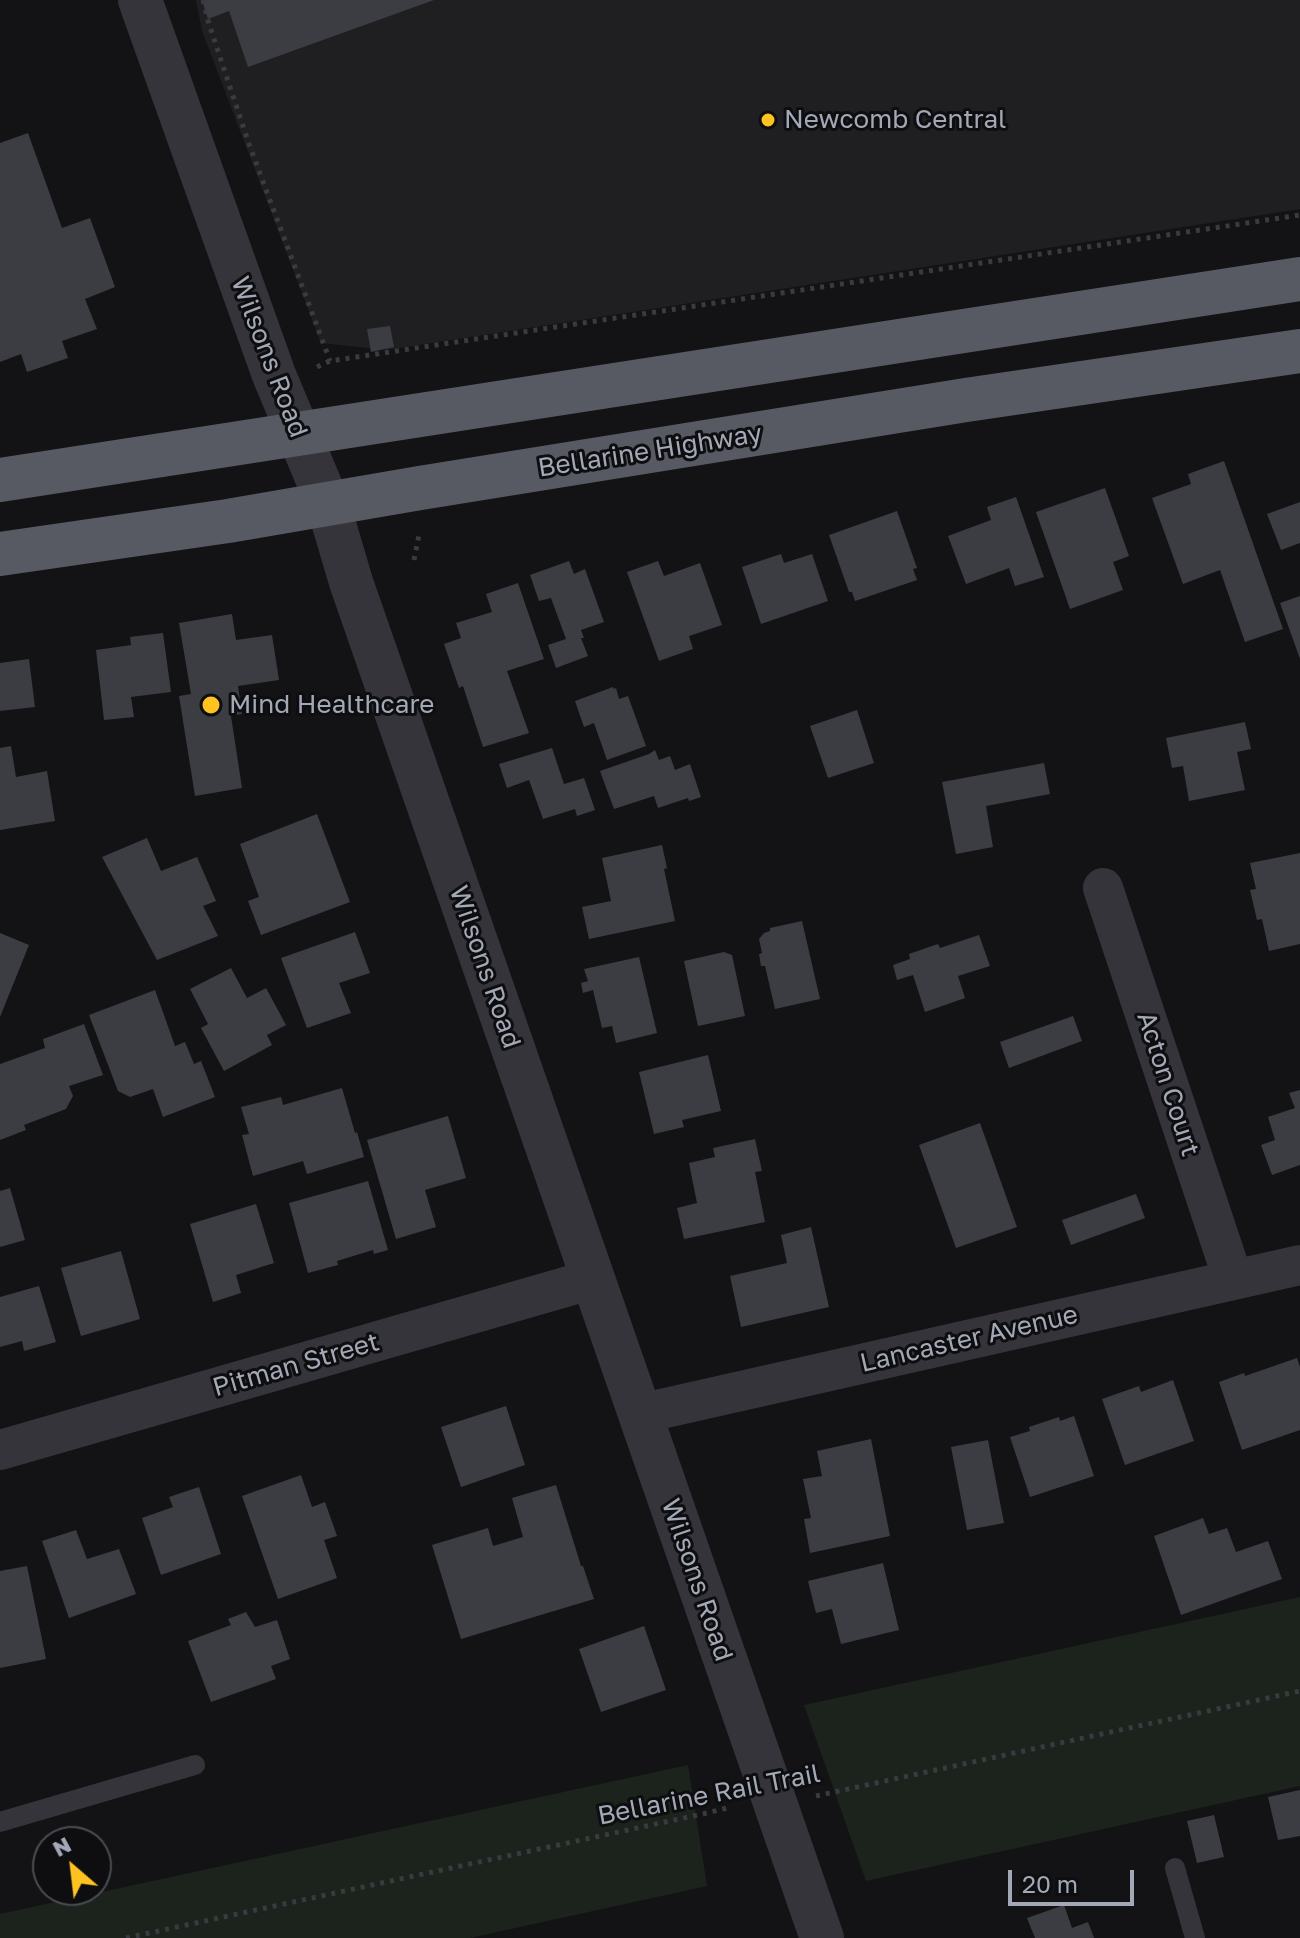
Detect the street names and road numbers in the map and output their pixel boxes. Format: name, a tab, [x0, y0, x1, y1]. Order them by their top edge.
street label: Wilsons Road	[224, 272, 314, 442]
street label: Bellarine Highway	[536, 418, 764, 484]
street label: Wilsons Road	[443, 882, 527, 1052]
street label: Acton Court	[1130, 1008, 1206, 1160]
street label: Lancaster Avenue	[857, 1299, 1081, 1379]
street label: Pitman Street	[209, 1326, 383, 1404]
street label: Wilsons Road	[655, 1495, 739, 1665]
street label: Bellarine Rail Trail	[595, 1758, 823, 1832]

